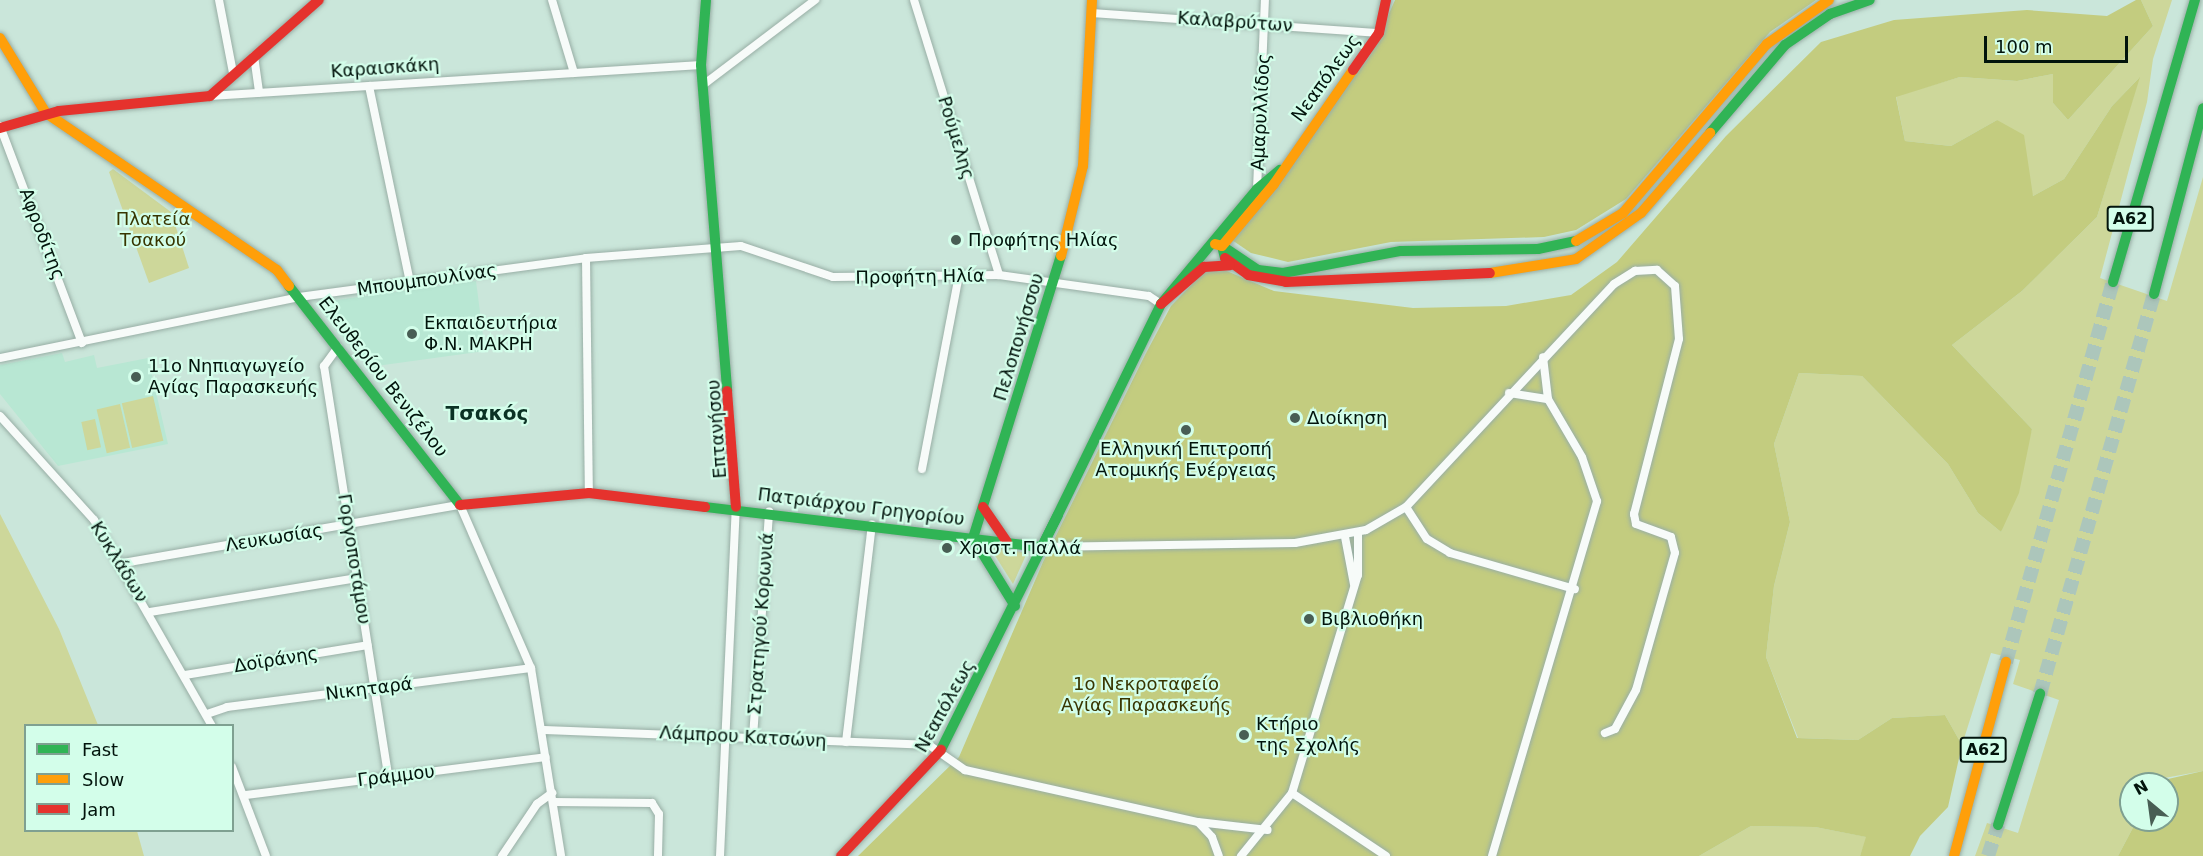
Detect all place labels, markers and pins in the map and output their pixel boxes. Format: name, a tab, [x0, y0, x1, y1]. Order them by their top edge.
place label: Προφήτης Ηλίας	[968, 229, 1118, 251]
marker: Προφήτης Ηλίας	[949, 233, 963, 247]
place label: Εκπαιδευτήρια Φ.Ν. ΜΑΚΡΗ	[424, 313, 558, 356]
marker: Εκπαιδευτήρια Φ.Ν. ΜΑΚΡΗ	[405, 327, 419, 341]
place label: 11ο Νηπιαγωγείο Αγίας Παρασκευής	[148, 356, 318, 398]
marker: 11ο Νηπιαγωγείο Αγίας Παρασκευής	[129, 370, 143, 384]
place label: Διοίκηση	[1307, 407, 1387, 429]
marker: Διοίκηση	[1288, 411, 1302, 425]
marker: Ελληνική Επιτροπή Ατομικής Ενέργειας	[1179, 423, 1193, 437]
place label: Ελληνική Επιτροπή Ατομικής Ενέργειας	[1095, 439, 1277, 482]
place label: Χριστ. Παλλά	[959, 537, 1081, 559]
marker: Χριστ. Παλλά	[940, 541, 954, 555]
place label: Βιβλιοθήκη	[1321, 608, 1423, 630]
marker: Βιβλιοθήκη	[1302, 612, 1316, 626]
place label: Κτήριο της Σχολής	[1256, 714, 1360, 756]
marker: Κτήριο της Σχολής	[1237, 728, 1251, 742]

